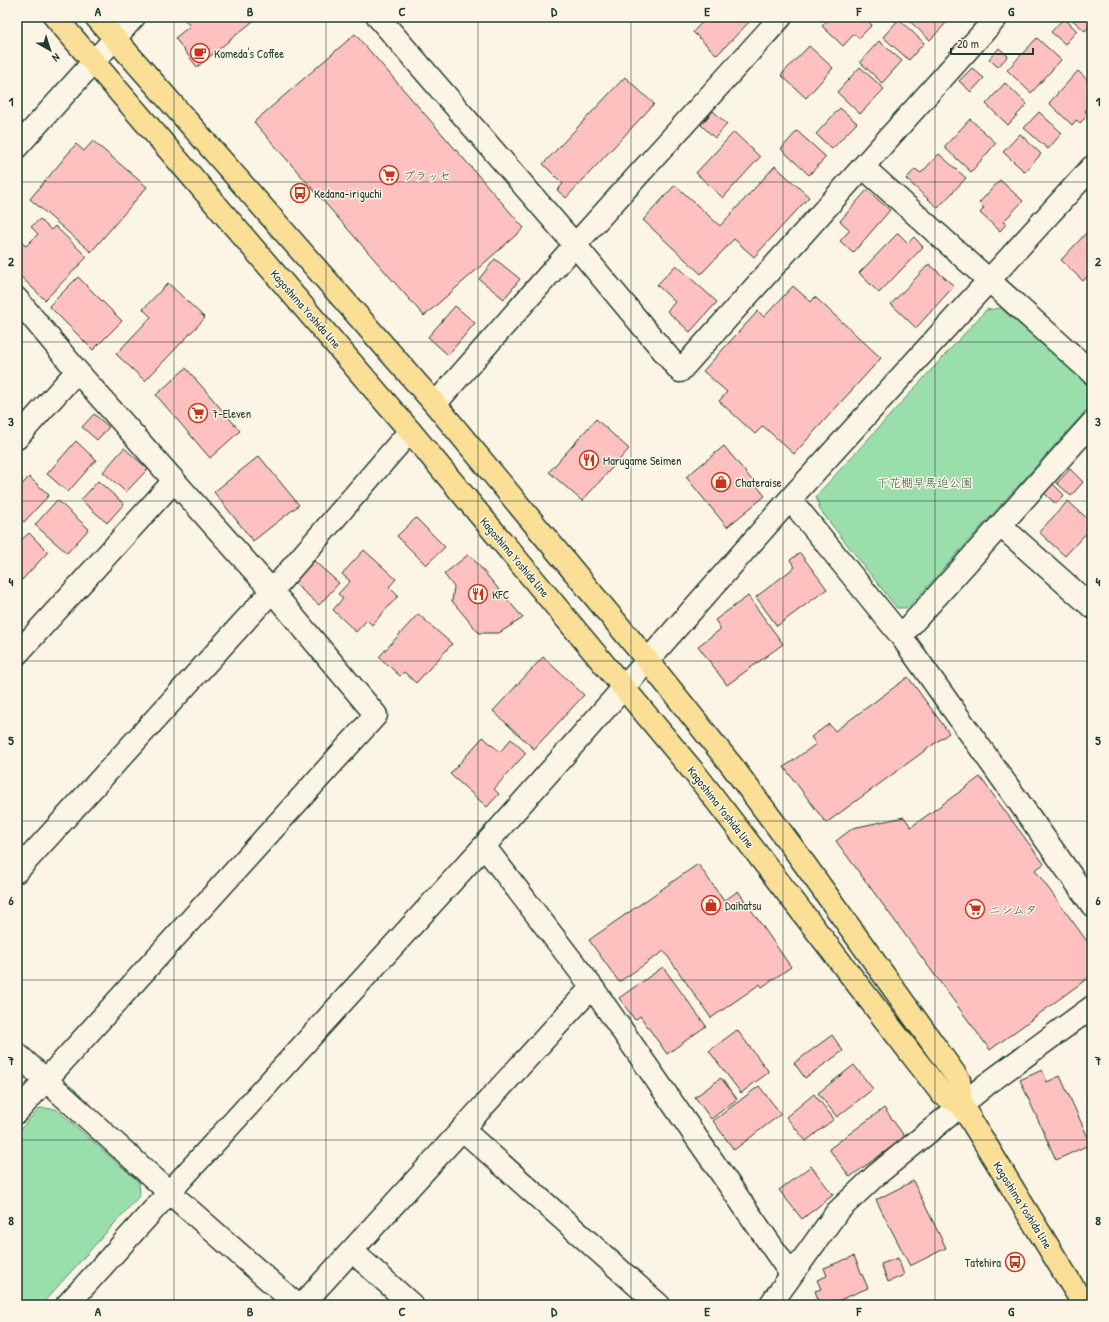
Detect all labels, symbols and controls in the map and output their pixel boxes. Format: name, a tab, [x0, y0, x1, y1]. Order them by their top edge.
text: A	[95, 2, 102, 20]
text: B	[247, 2, 254, 20]
text: C	[398, 2, 406, 20]
text: D	[551, 2, 558, 20]
text: E	[704, 2, 710, 20]
text: F	[856, 2, 863, 20]
text: G	[1008, 2, 1015, 20]
north arrow	[30, 30, 70, 70]
scale bar	[951, 30, 1033, 56]
text: 20 m	[957, 35, 979, 52]
cafe icon: Komeda's Coffee	[189, 42, 211, 64]
place label: Komeda's Coffee	[214, 45, 284, 62]
text: N	[50, 50, 63, 65]
text: 1	[9, 92, 14, 110]
text: 1	[1096, 92, 1101, 110]
supermarket icon: プラッセ	[378, 164, 400, 186]
place label: プラッセ	[403, 167, 451, 184]
bus stop icon: Kedana-iriguchi	[289, 182, 311, 204]
place label: Kedana-iriguchi	[314, 185, 382, 202]
text: 2	[8, 252, 15, 270]
text: 2	[1095, 252, 1102, 270]
street label: Kagoshima Yoshida line	[267, 266, 345, 352]
supermarket icon: 7-Eleven	[187, 402, 209, 424]
place label: 7-Eleven	[212, 405, 251, 422]
text: 3	[8, 412, 14, 430]
text: 3	[1095, 412, 1101, 430]
restaurant icon: Marugame Seimen	[578, 449, 600, 471]
place label: Marugame Seimen	[603, 452, 681, 469]
shop icon: Chateraise	[710, 471, 732, 493]
place label: Chateraise	[735, 474, 782, 491]
park label: 下花棚早馬迫公園	[877, 474, 973, 491]
street label: Kagoshima Yoshida line	[476, 513, 554, 601]
text: 4	[9, 572, 14, 590]
text: 4	[1096, 572, 1101, 590]
restaurant icon: KFC	[467, 583, 489, 605]
place label: KFC	[492, 586, 510, 603]
text: 5	[8, 731, 14, 749]
text: 5	[1095, 731, 1101, 749]
street label: Kagoshima Yoshida line	[684, 762, 759, 852]
text: 6	[8, 891, 14, 909]
text: 6	[1095, 891, 1101, 909]
shop icon: Daihatsu	[700, 894, 722, 916]
place label: Daihatsu	[725, 897, 762, 914]
supermarket icon: ニシムタ	[964, 898, 986, 920]
place label: ニシムタ	[989, 901, 1037, 918]
text: 7	[7, 1051, 15, 1069]
text: 7	[1094, 1051, 1102, 1069]
street label: Kagoshima Yoshida line	[989, 1158, 1057, 1252]
text: 8	[8, 1211, 14, 1229]
text: 8	[1095, 1211, 1101, 1229]
bus stop icon: Tatehira	[1004, 1251, 1026, 1273]
place label: Tatehira	[965, 1254, 1001, 1271]
text: A	[95, 1302, 102, 1320]
text: B	[247, 1302, 254, 1320]
text: C	[398, 1302, 406, 1320]
text: D	[551, 1302, 558, 1320]
text: E	[704, 1302, 710, 1320]
text: F	[856, 1302, 863, 1320]
text: G	[1008, 1302, 1015, 1320]

